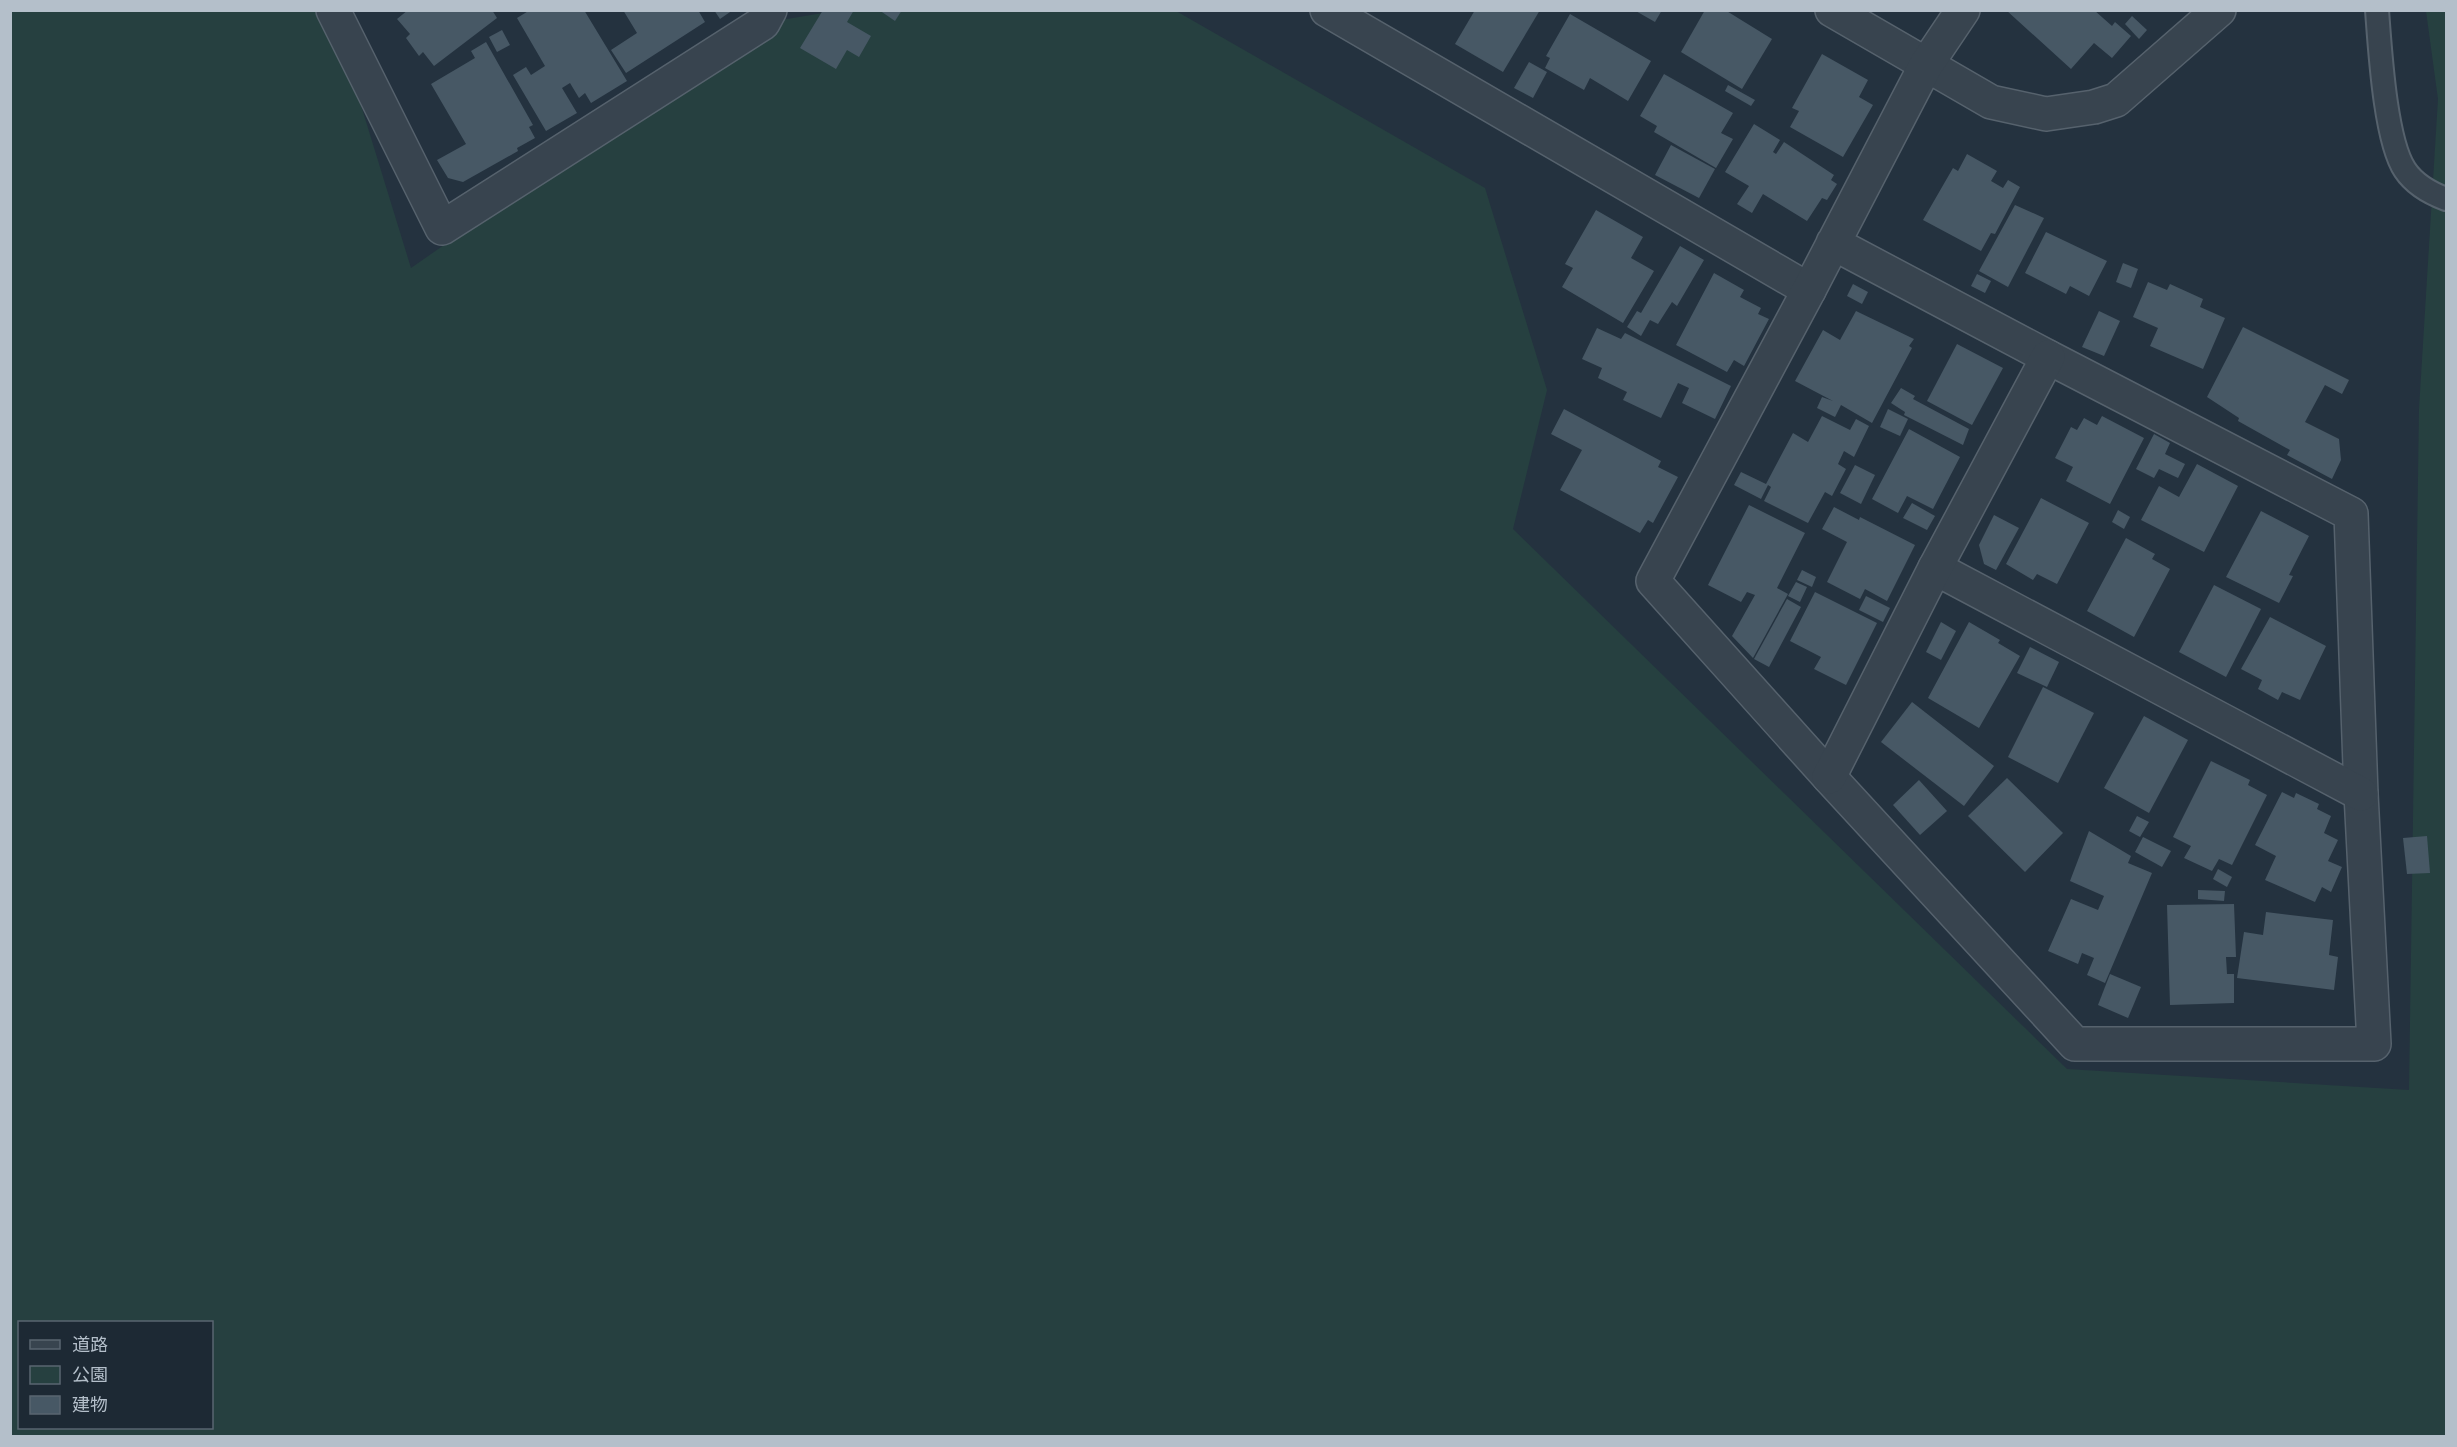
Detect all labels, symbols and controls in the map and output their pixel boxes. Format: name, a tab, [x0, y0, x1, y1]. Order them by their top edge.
legend	[18, 1321, 213, 1429]
text: 道路	[72, 1333, 108, 1356]
text: 公園	[72, 1363, 108, 1386]
text: 建物	[72, 1393, 108, 1416]

